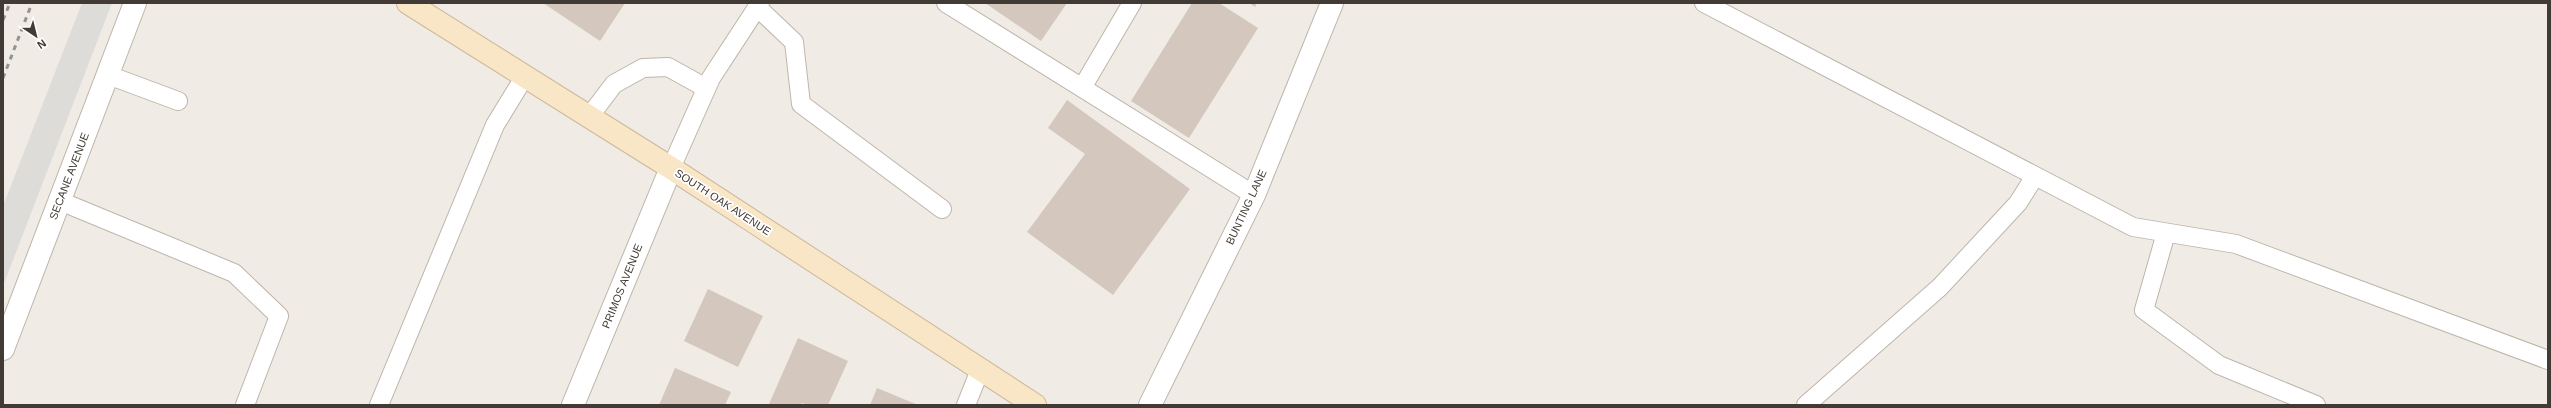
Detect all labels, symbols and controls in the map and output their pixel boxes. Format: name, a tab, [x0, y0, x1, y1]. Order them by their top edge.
north arrow	[16, 16, 56, 56]
text: N	[35, 37, 48, 51]
street label: SECANE AVENUE	[47, 131, 91, 221]
street label: SOUTH OAK AVENUE	[673, 167, 773, 237]
street label: BUNTING LANE	[1223, 168, 1269, 246]
street label: PRIMOS AVENUE	[600, 242, 644, 330]

